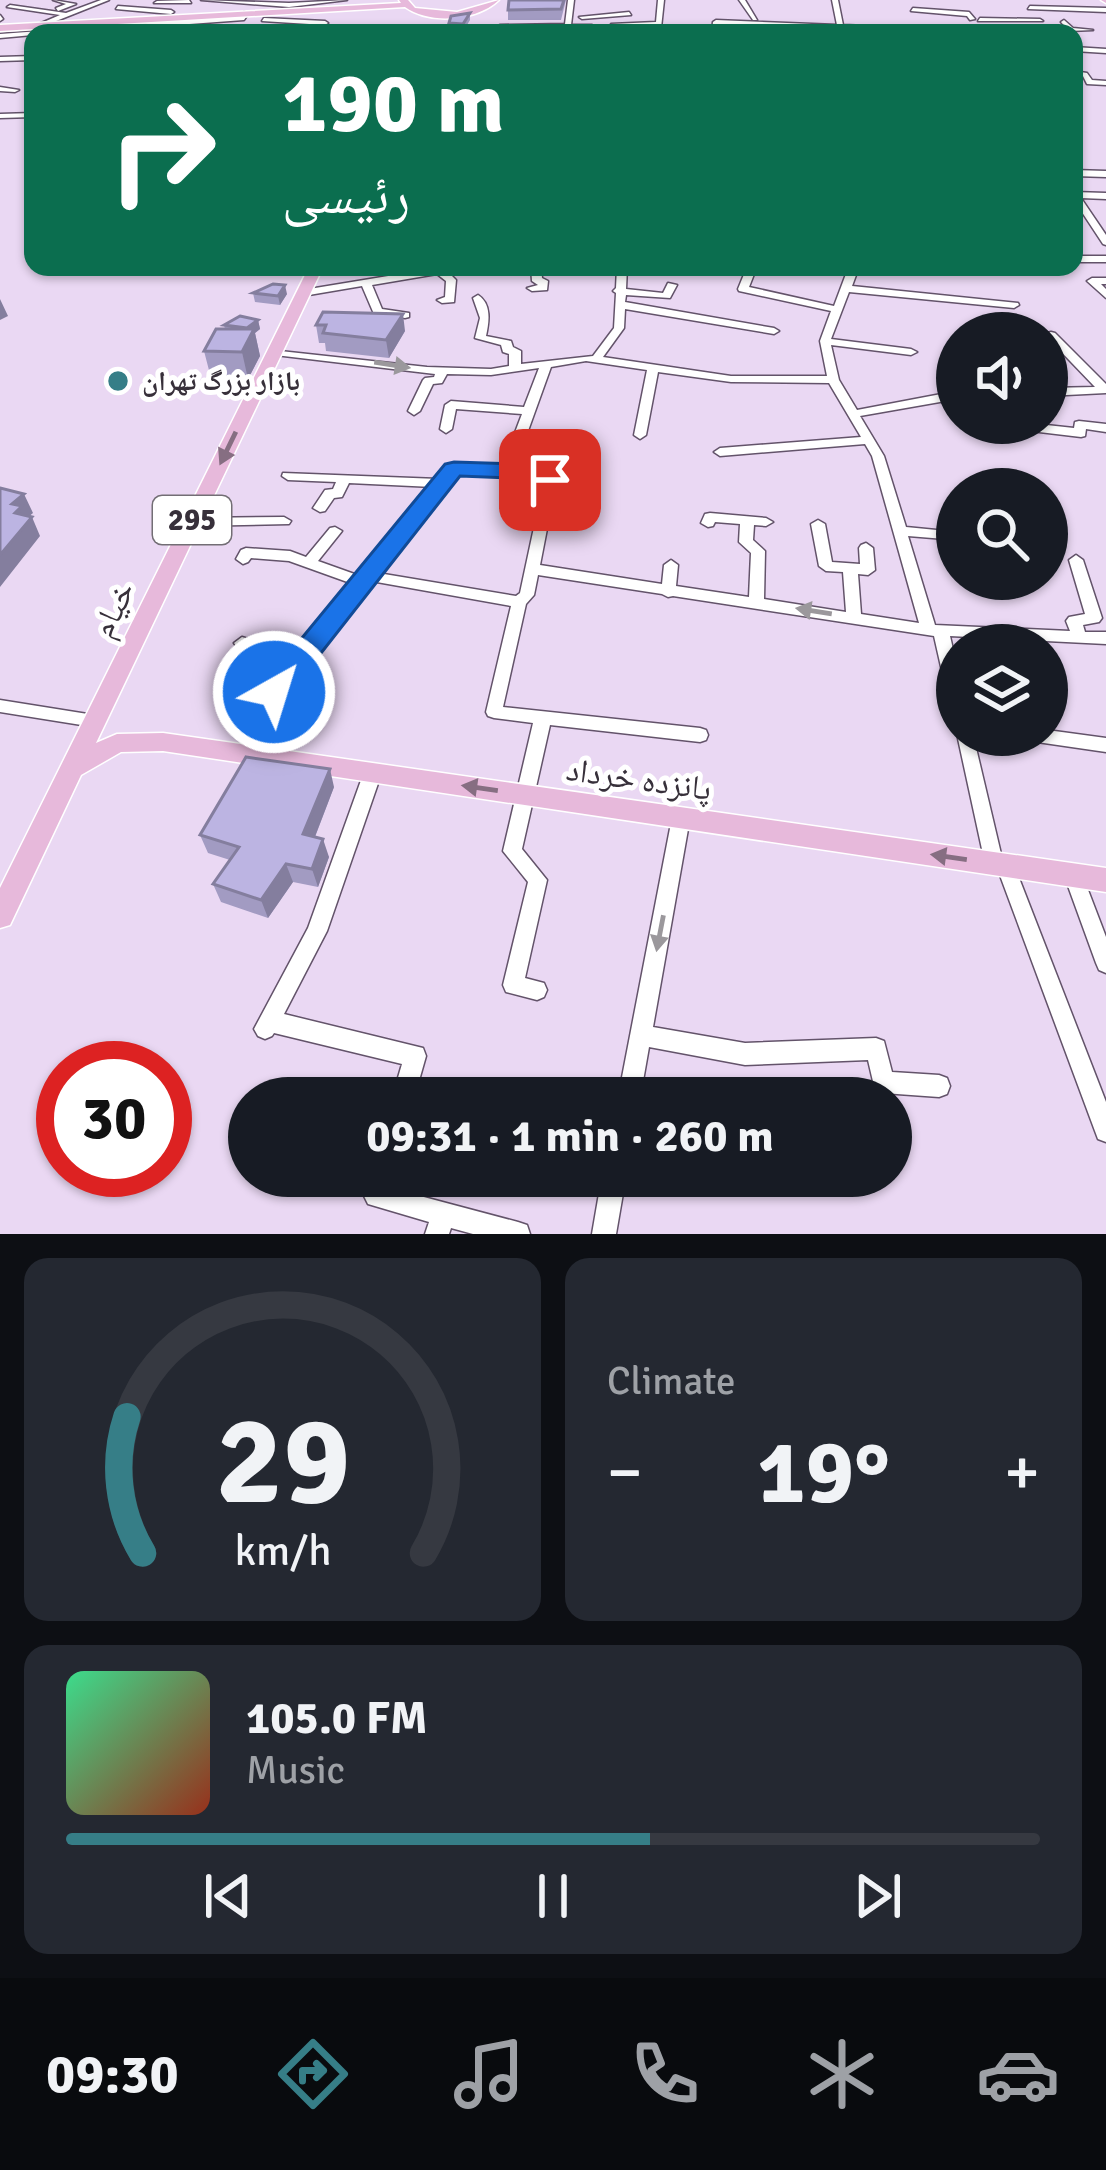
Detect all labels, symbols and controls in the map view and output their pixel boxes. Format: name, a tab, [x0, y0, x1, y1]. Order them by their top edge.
text: 190 m	[282, 52, 504, 156]
icon: right	[84, 72, 240, 228]
text: رئیسی	[282, 162, 410, 229]
map controls	[936, 312, 1068, 756]
button: sound	[936, 312, 1068, 444]
one-way arrow	[373, 356, 411, 375]
place label: بازار بزرگ تهران	[142, 365, 300, 398]
marker: بازار بزرگ تهران	[105, 368, 131, 394]
pin	[499, 429, 601, 531]
one-way arrow	[218, 431, 238, 466]
icon: arrive	[517, 447, 583, 513]
button: search	[936, 468, 1068, 600]
road number: 295	[153, 496, 231, 544]
street label: خیام	[82, 575, 144, 644]
one-way arrow	[795, 601, 832, 620]
button: layers	[936, 624, 1068, 756]
position arrow	[211, 629, 337, 755]
street label: پانزده خرداد	[564, 749, 714, 810]
one-way arrow	[460, 778, 498, 797]
one-way arrow	[929, 847, 967, 866]
one-way arrow	[650, 914, 669, 952]
speed limit sign: 30	[36, 1041, 192, 1197]
text: 09:31 · 1 min · 260 m	[366, 1109, 774, 1164]
text: Climate	[607, 1357, 736, 1405]
text: 29	[215, 1385, 350, 1538]
text: 19°	[757, 1417, 890, 1528]
text: −	[607, 1432, 643, 1513]
text: +	[1004, 1432, 1040, 1513]
text: km/h	[234, 1524, 331, 1577]
text: 105.0 FM	[246, 1691, 428, 1746]
text: Music	[246, 1746, 345, 1794]
icon: previous	[195, 1863, 261, 1929]
icon: pause	[520, 1863, 586, 1929]
icon: next	[845, 1863, 911, 1929]
icon: directions	[271, 2032, 355, 2116]
icon: music	[447, 2032, 531, 2116]
icon: phone	[623, 2032, 707, 2116]
icon: climate	[800, 2032, 884, 2116]
icon: car	[976, 2032, 1060, 2116]
text: 09:30	[46, 2041, 179, 2108]

